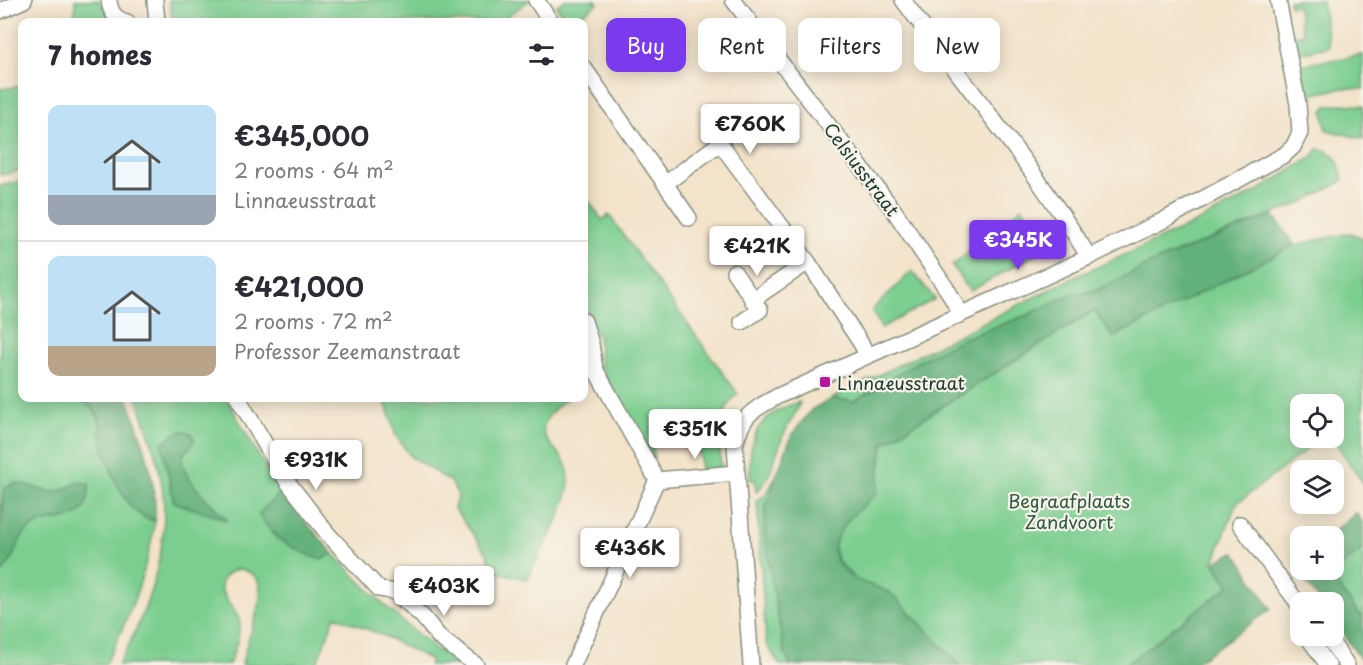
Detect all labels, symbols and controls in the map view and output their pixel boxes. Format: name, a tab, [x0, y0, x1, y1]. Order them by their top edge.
chip: Buy	[606, 18, 686, 72]
chip: Rent	[698, 18, 786, 72]
chip: Filters	[798, 18, 902, 72]
chip: New	[914, 18, 1000, 72]
text: 7 homes	[48, 35, 152, 74]
icon: filters	[525, 38, 558, 71]
pin: €760K	[708, 104, 792, 155]
text: €760K	[715, 108, 785, 138]
text: €345,000	[234, 116, 369, 155]
street label: Celsiusstraat	[818, 116, 906, 222]
icon: home	[96, 129, 168, 201]
text: 2 rooms · 64 m²	[234, 155, 394, 185]
text: Linnaeusstraat	[234, 185, 376, 215]
pin: €345K	[976, 220, 1060, 271]
text: €345K	[983, 224, 1053, 254]
pin: €421K	[715, 226, 799, 277]
text: €421K	[723, 230, 791, 260]
text: €421,000	[234, 267, 364, 306]
icon: home	[96, 280, 168, 352]
text: 2 rooms · 72 m²	[234, 306, 393, 336]
text: Professor Zeemanstraat	[234, 336, 460, 366]
place label: Linnaeusstraat	[837, 369, 965, 396]
marker: Linnaeusstraat	[818, 375, 832, 389]
map controls	[1290, 394, 1344, 646]
button: locate	[1290, 394, 1344, 448]
pin: €351K	[653, 409, 737, 460]
text: €351K	[663, 413, 727, 443]
pin: €931K	[274, 440, 358, 491]
text: €931K	[284, 444, 348, 474]
button: layers	[1290, 460, 1344, 514]
park label: Begraafplaats Zandvoort	[1008, 487, 1130, 535]
button: +	[1290, 526, 1344, 580]
pin: €436K	[588, 528, 672, 579]
text: €436K	[594, 532, 666, 562]
pin: €403K	[402, 566, 486, 617]
text: €403K	[408, 570, 480, 600]
button: −	[1290, 592, 1344, 646]

